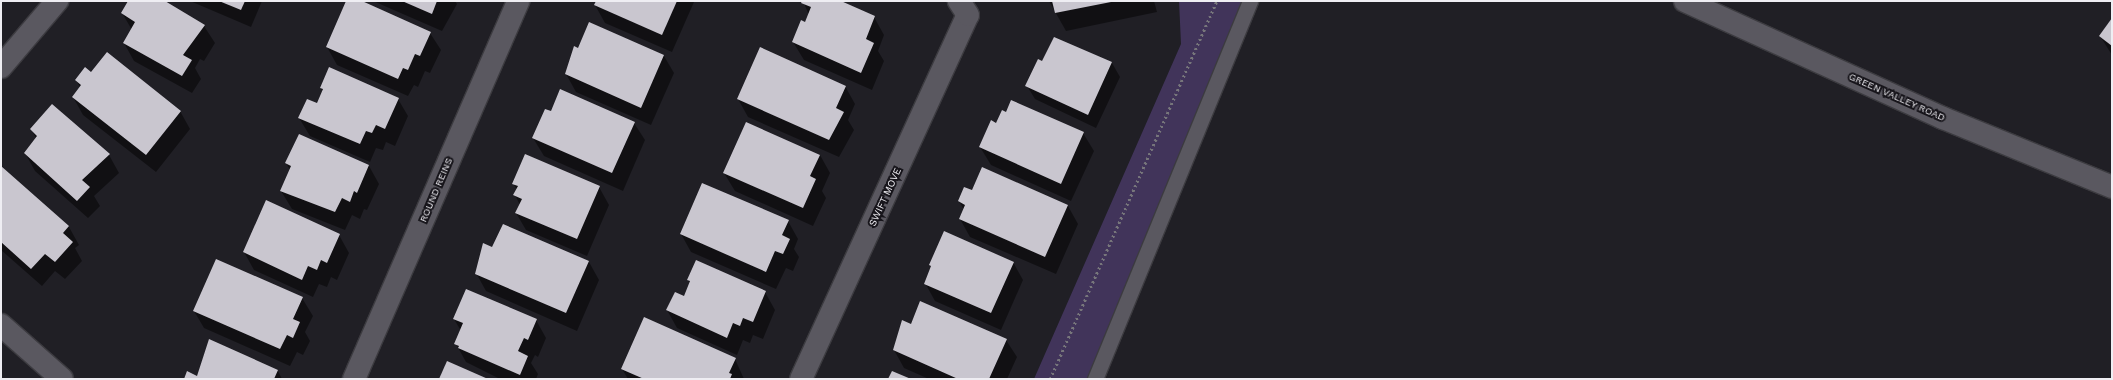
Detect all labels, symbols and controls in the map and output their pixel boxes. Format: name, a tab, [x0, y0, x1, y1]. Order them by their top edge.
street label: GREEN VALLEY ROAD	[1847, 70, 1947, 124]
street label: ROUND REINS	[417, 156, 455, 224]
street label: SWIFT MOVE	[866, 166, 904, 228]

